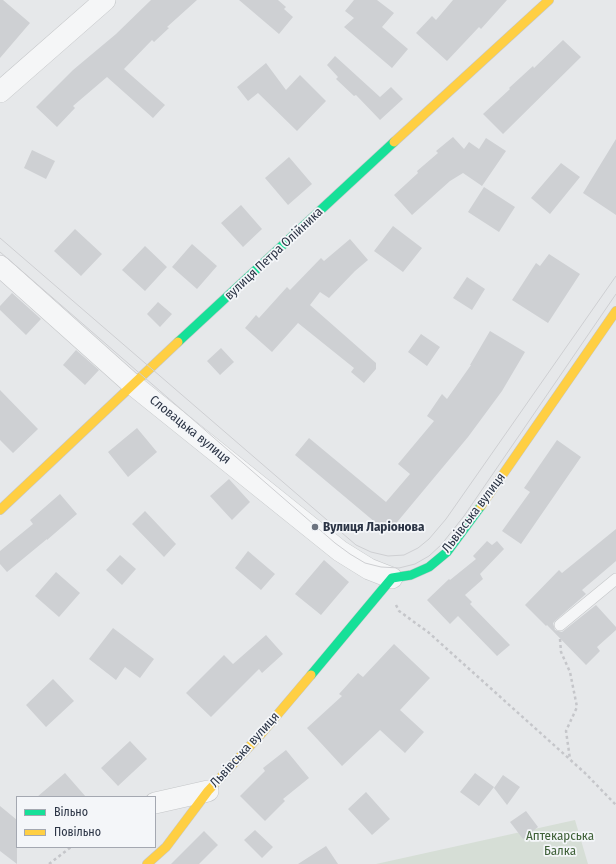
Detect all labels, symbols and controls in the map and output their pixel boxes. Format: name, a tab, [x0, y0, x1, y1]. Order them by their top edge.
street label: вулиця Петра Олійника	[222, 204, 326, 304]
street label: Словацька вулиця	[146, 392, 234, 468]
street label: Львівська вулиця	[439, 470, 509, 556]
place label: Вулиця Ларіонова	[323, 519, 424, 535]
marker: Вулиця Ларіонова	[310, 522, 320, 532]
street label: Львівська вулиця	[207, 709, 283, 791]
legend	[16, 796, 156, 848]
text: Вільно	[54, 805, 88, 819]
text: Повільно	[54, 825, 101, 839]
park label: Аптекарська Балка	[526, 828, 594, 859]

